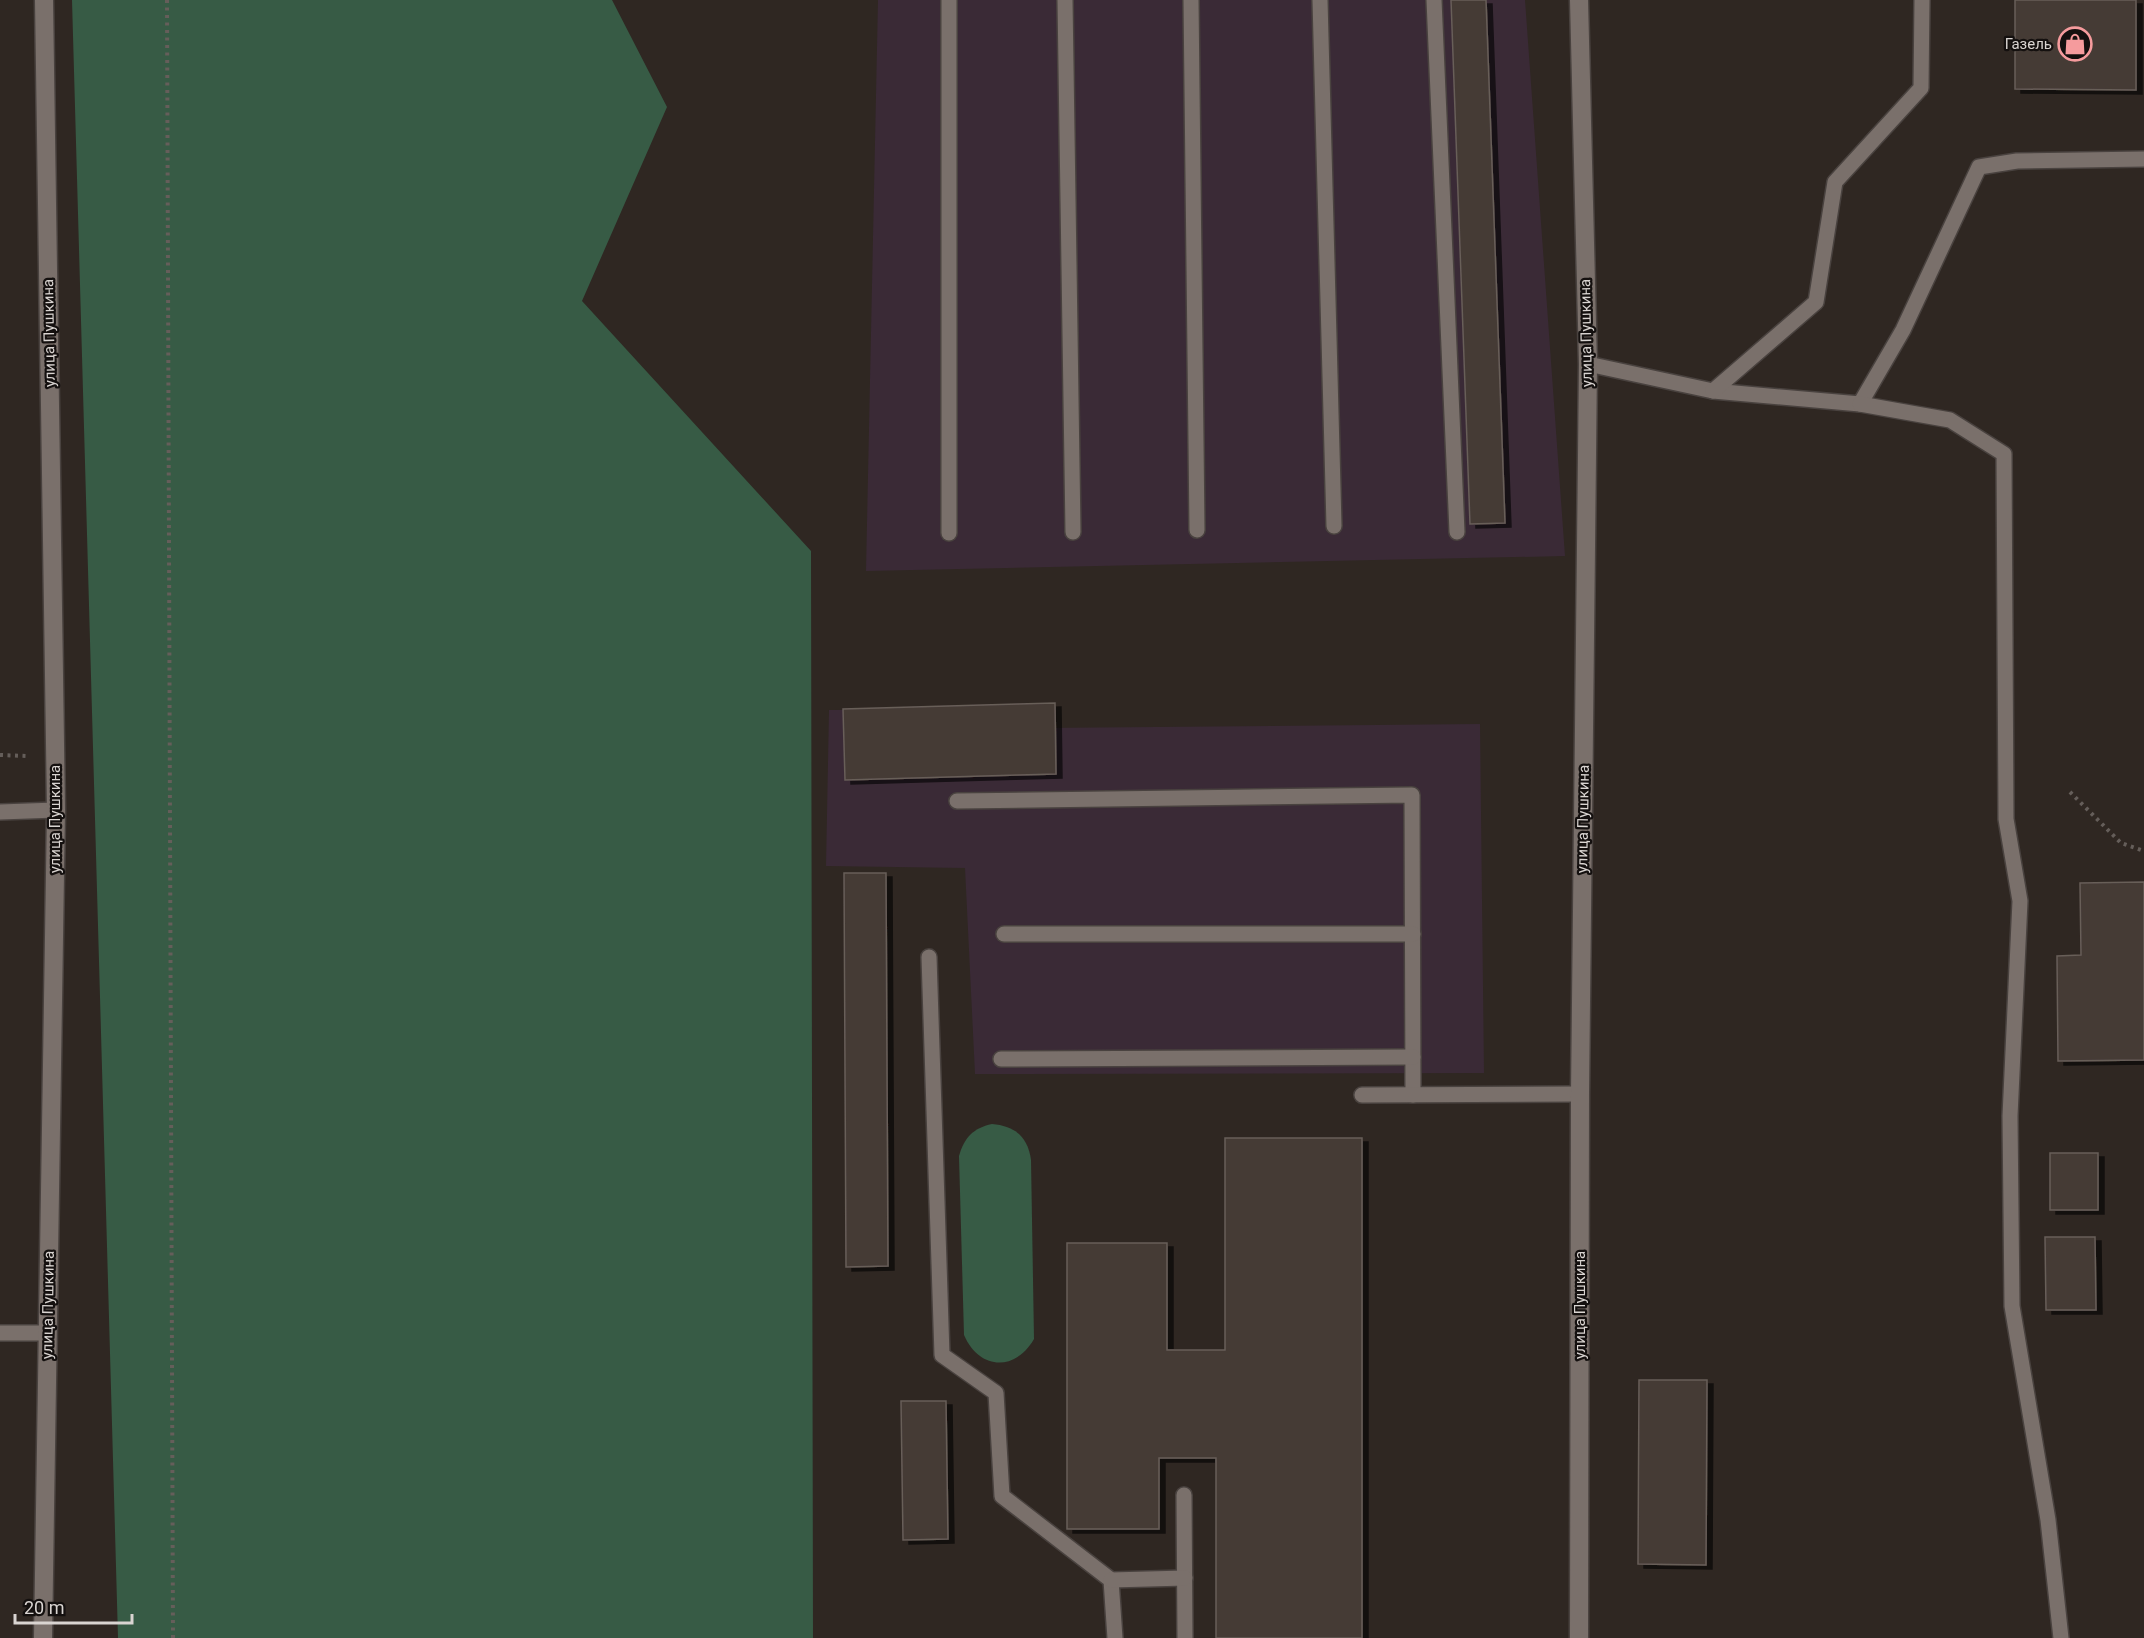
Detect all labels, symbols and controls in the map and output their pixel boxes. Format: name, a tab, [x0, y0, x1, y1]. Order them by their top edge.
shop icon: Газель	[2057, 26, 2093, 62]
place label: Газель	[2005, 35, 2052, 53]
street label: улица Пушкина	[39, 279, 59, 387]
street label: улица Пушкина	[1576, 279, 1596, 387]
street label: улица Пушкина	[46, 765, 64, 873]
street label: улица Пушкина	[1573, 765, 1593, 873]
street label: улица Пушкина	[38, 1251, 58, 1359]
street label: улица Пушкина	[1571, 1251, 1589, 1359]
scale bar	[15, 1587, 132, 1625]
text: 20 m	[24, 1597, 64, 1618]

